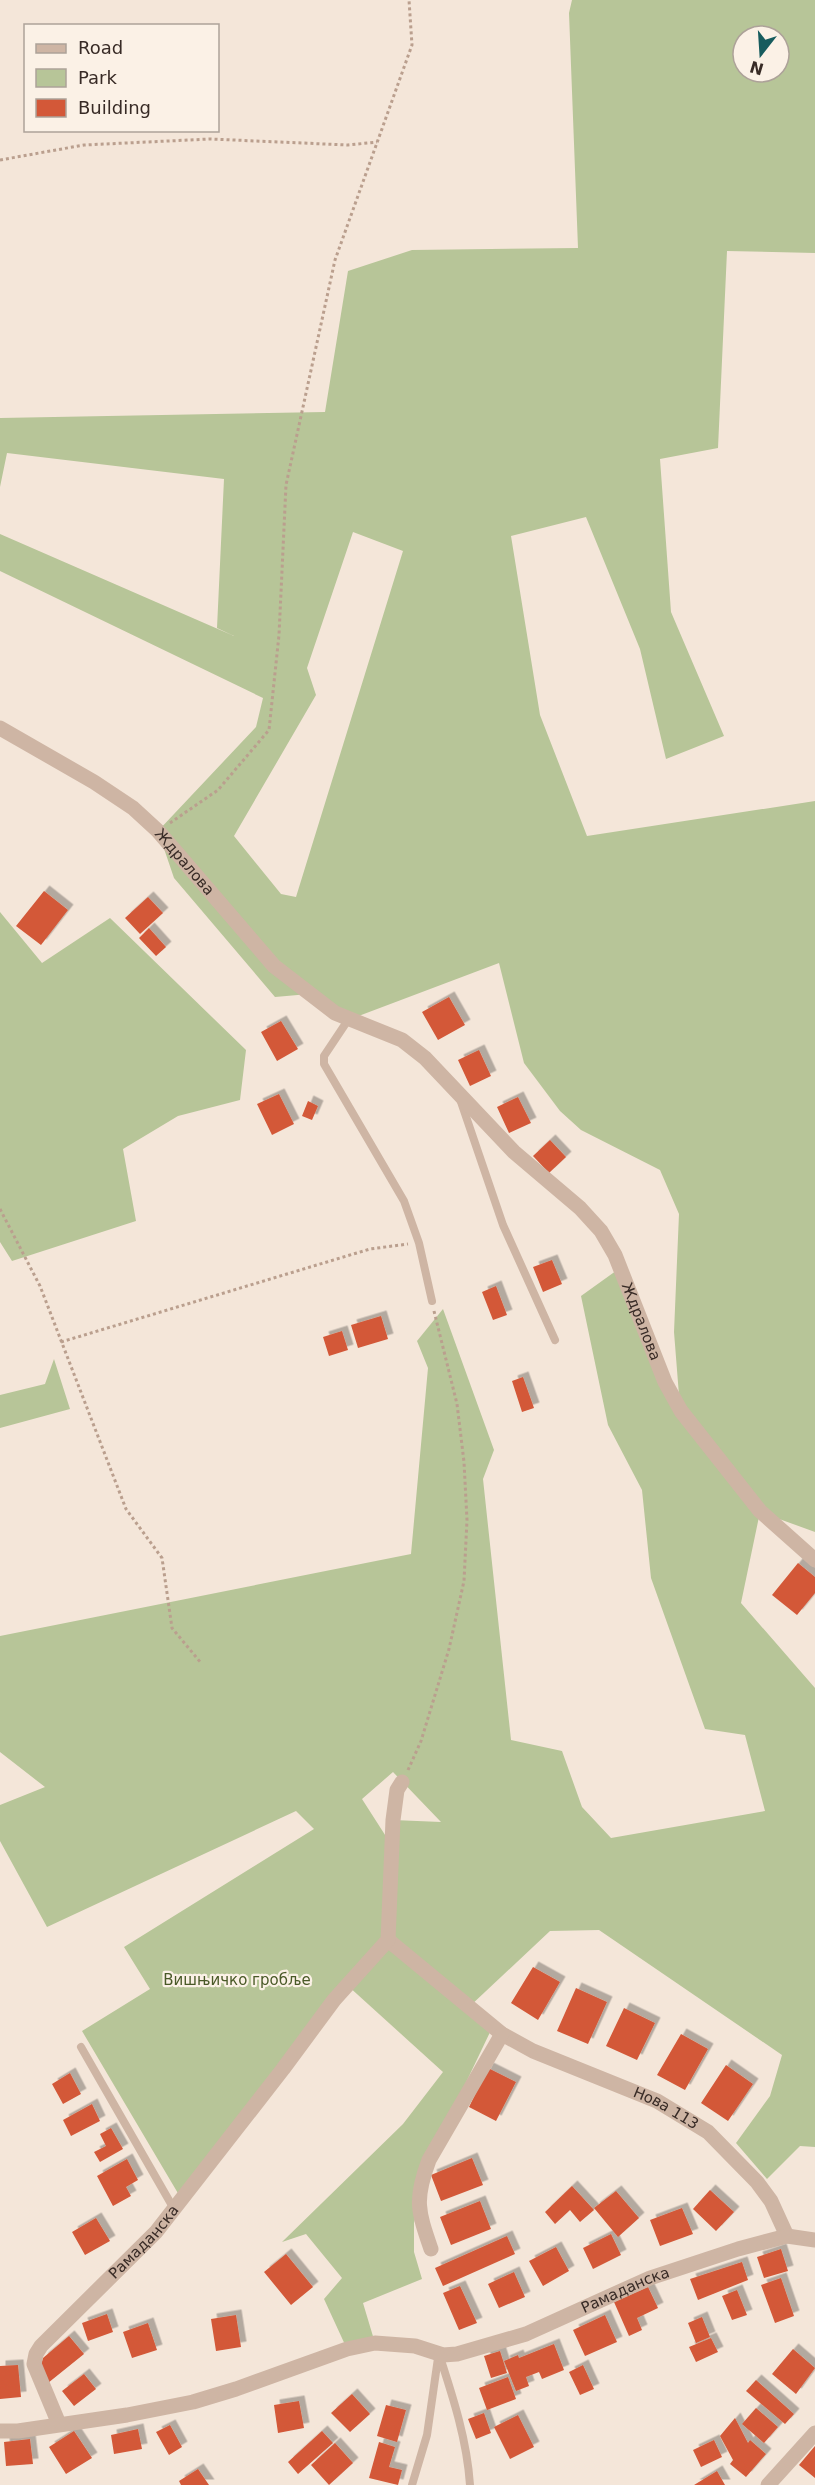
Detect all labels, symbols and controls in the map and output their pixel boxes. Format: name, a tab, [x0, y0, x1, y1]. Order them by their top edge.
legend	[24, 24, 219, 132]
north arrow	[731, 24, 791, 84]
text: Road	[78, 37, 123, 58]
text: N	[748, 57, 766, 79]
text: Park	[78, 67, 117, 88]
text: Building	[78, 97, 151, 118]
street label: Ждралова	[151, 825, 218, 899]
street label: Ждралова	[618, 1280, 665, 1363]
park label: Вишњичко гробље	[163, 1971, 311, 1989]
street label: Нова 113	[631, 2083, 702, 2133]
street label: Рамаданска	[105, 2201, 183, 2283]
street label: Рамаданска	[578, 2263, 672, 2317]

